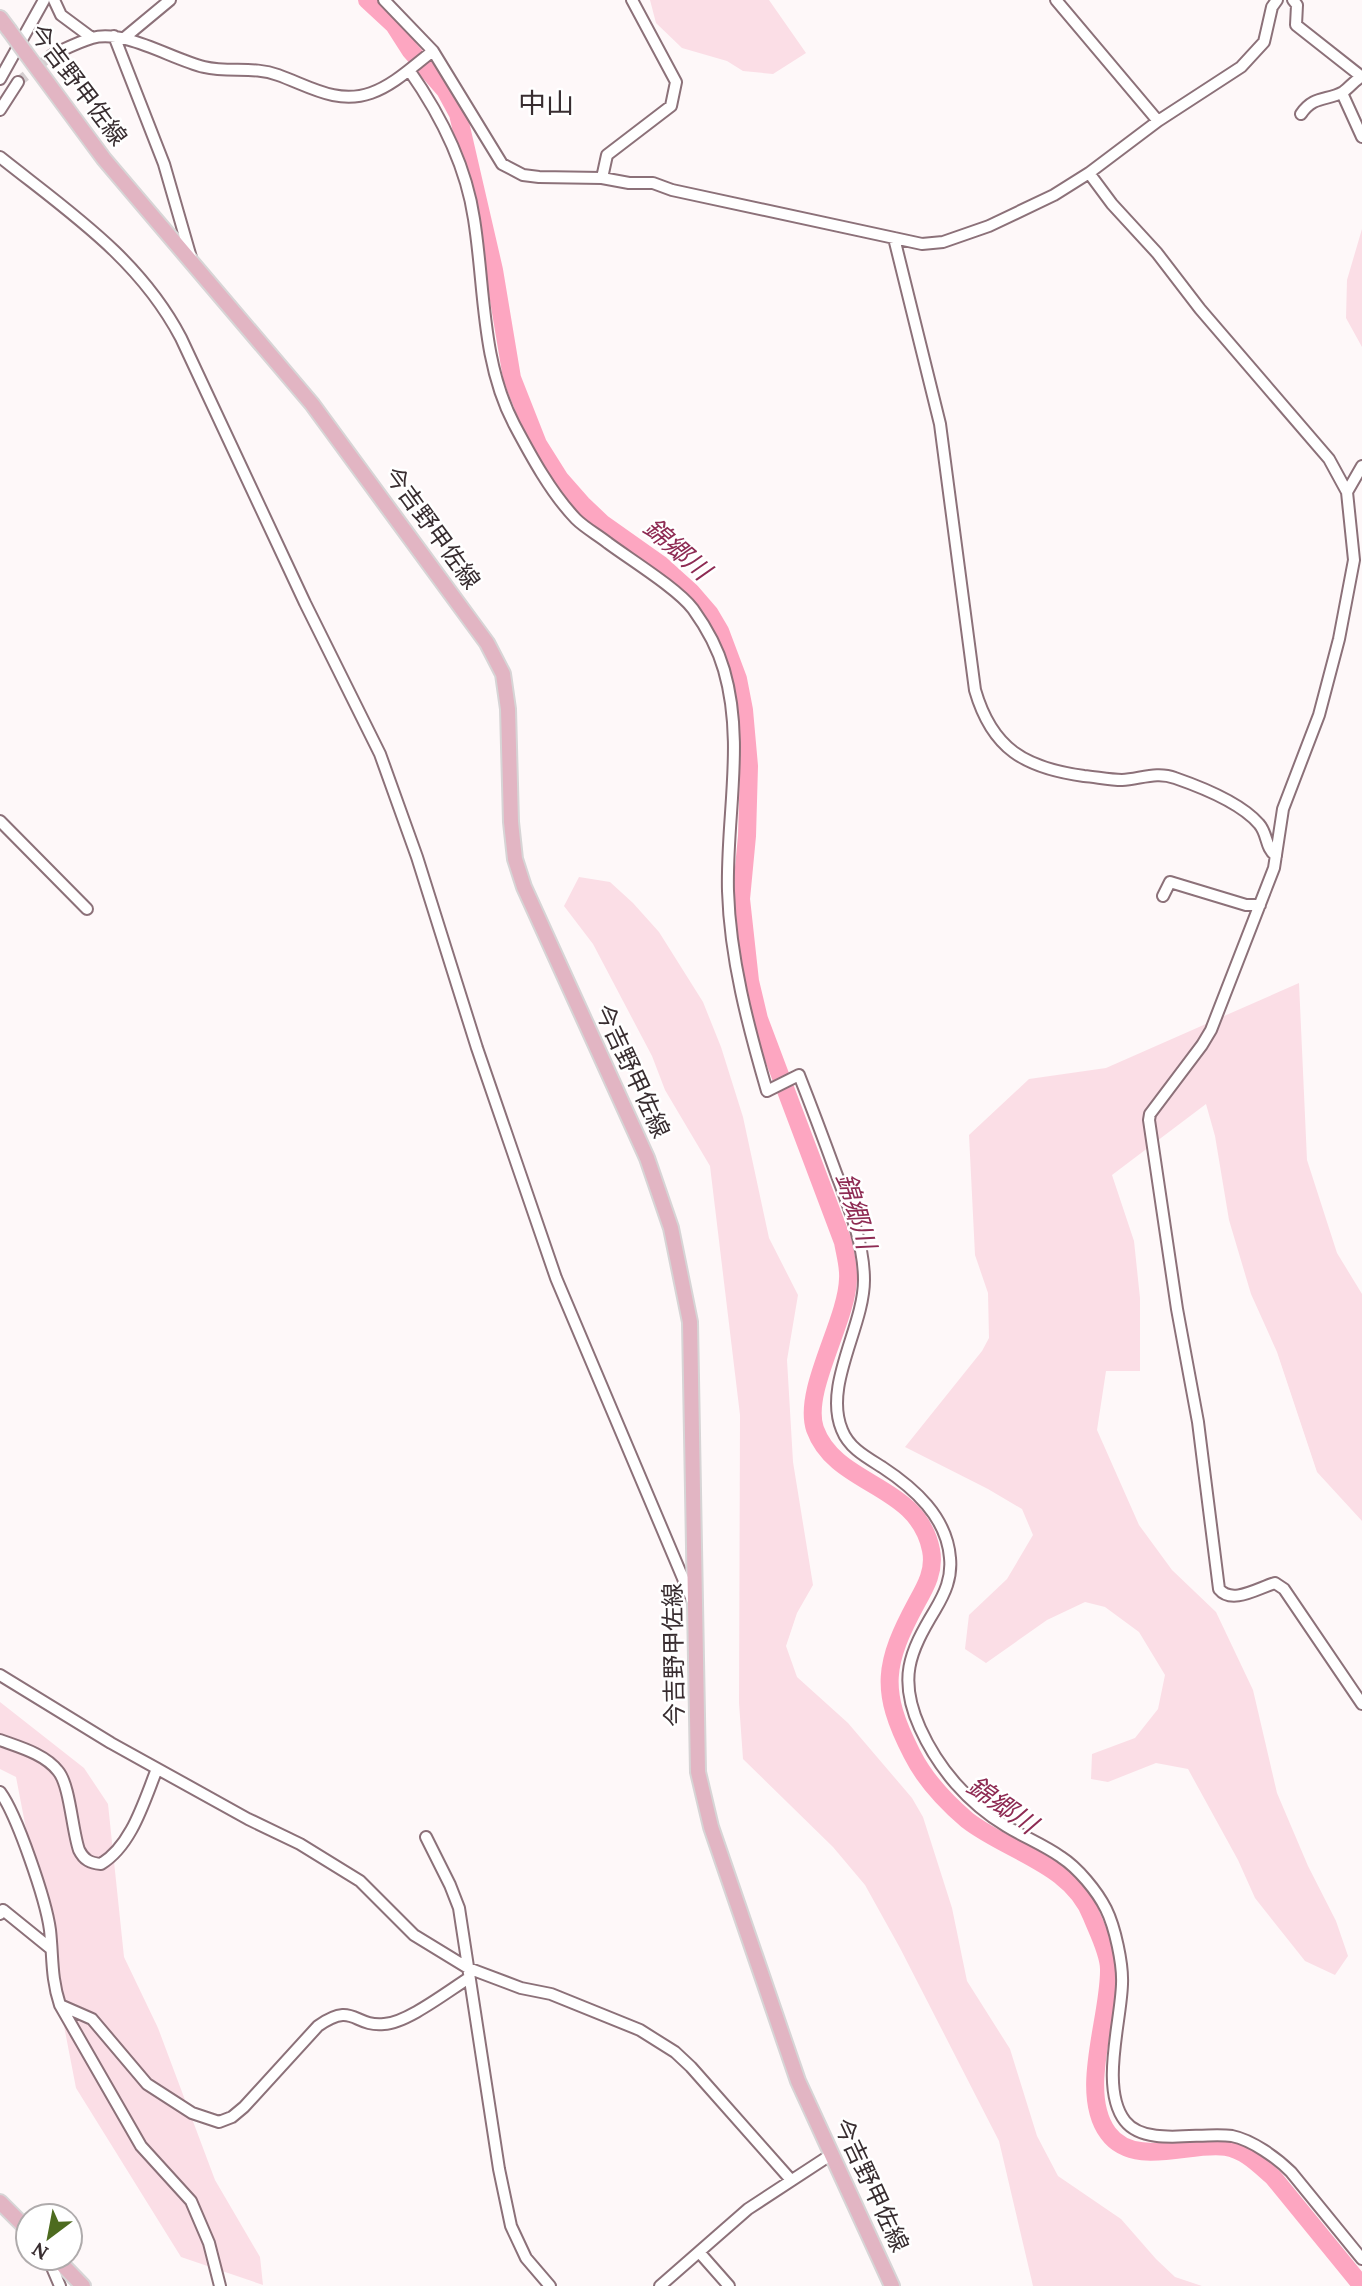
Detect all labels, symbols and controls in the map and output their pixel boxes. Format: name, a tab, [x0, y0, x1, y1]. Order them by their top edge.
street label: 今吉野甲佐線	[23, 18, 134, 152]
district label: 中山	[518, 85, 574, 121]
street label: 今吉野甲佐線	[378, 460, 487, 595]
water label: 錦郷川	[637, 511, 720, 589]
street label: 今吉野甲佐線	[588, 999, 677, 1143]
water label: 錦郷川	[829, 1169, 885, 1256]
street label: 今吉野甲佐線	[657, 1583, 690, 1727]
water label: 錦郷川	[961, 1769, 1046, 1842]
street label: 今吉野甲佐線	[827, 2113, 916, 2257]
north arrow	[14, 2202, 84, 2272]
text: N	[27, 2237, 53, 2265]

